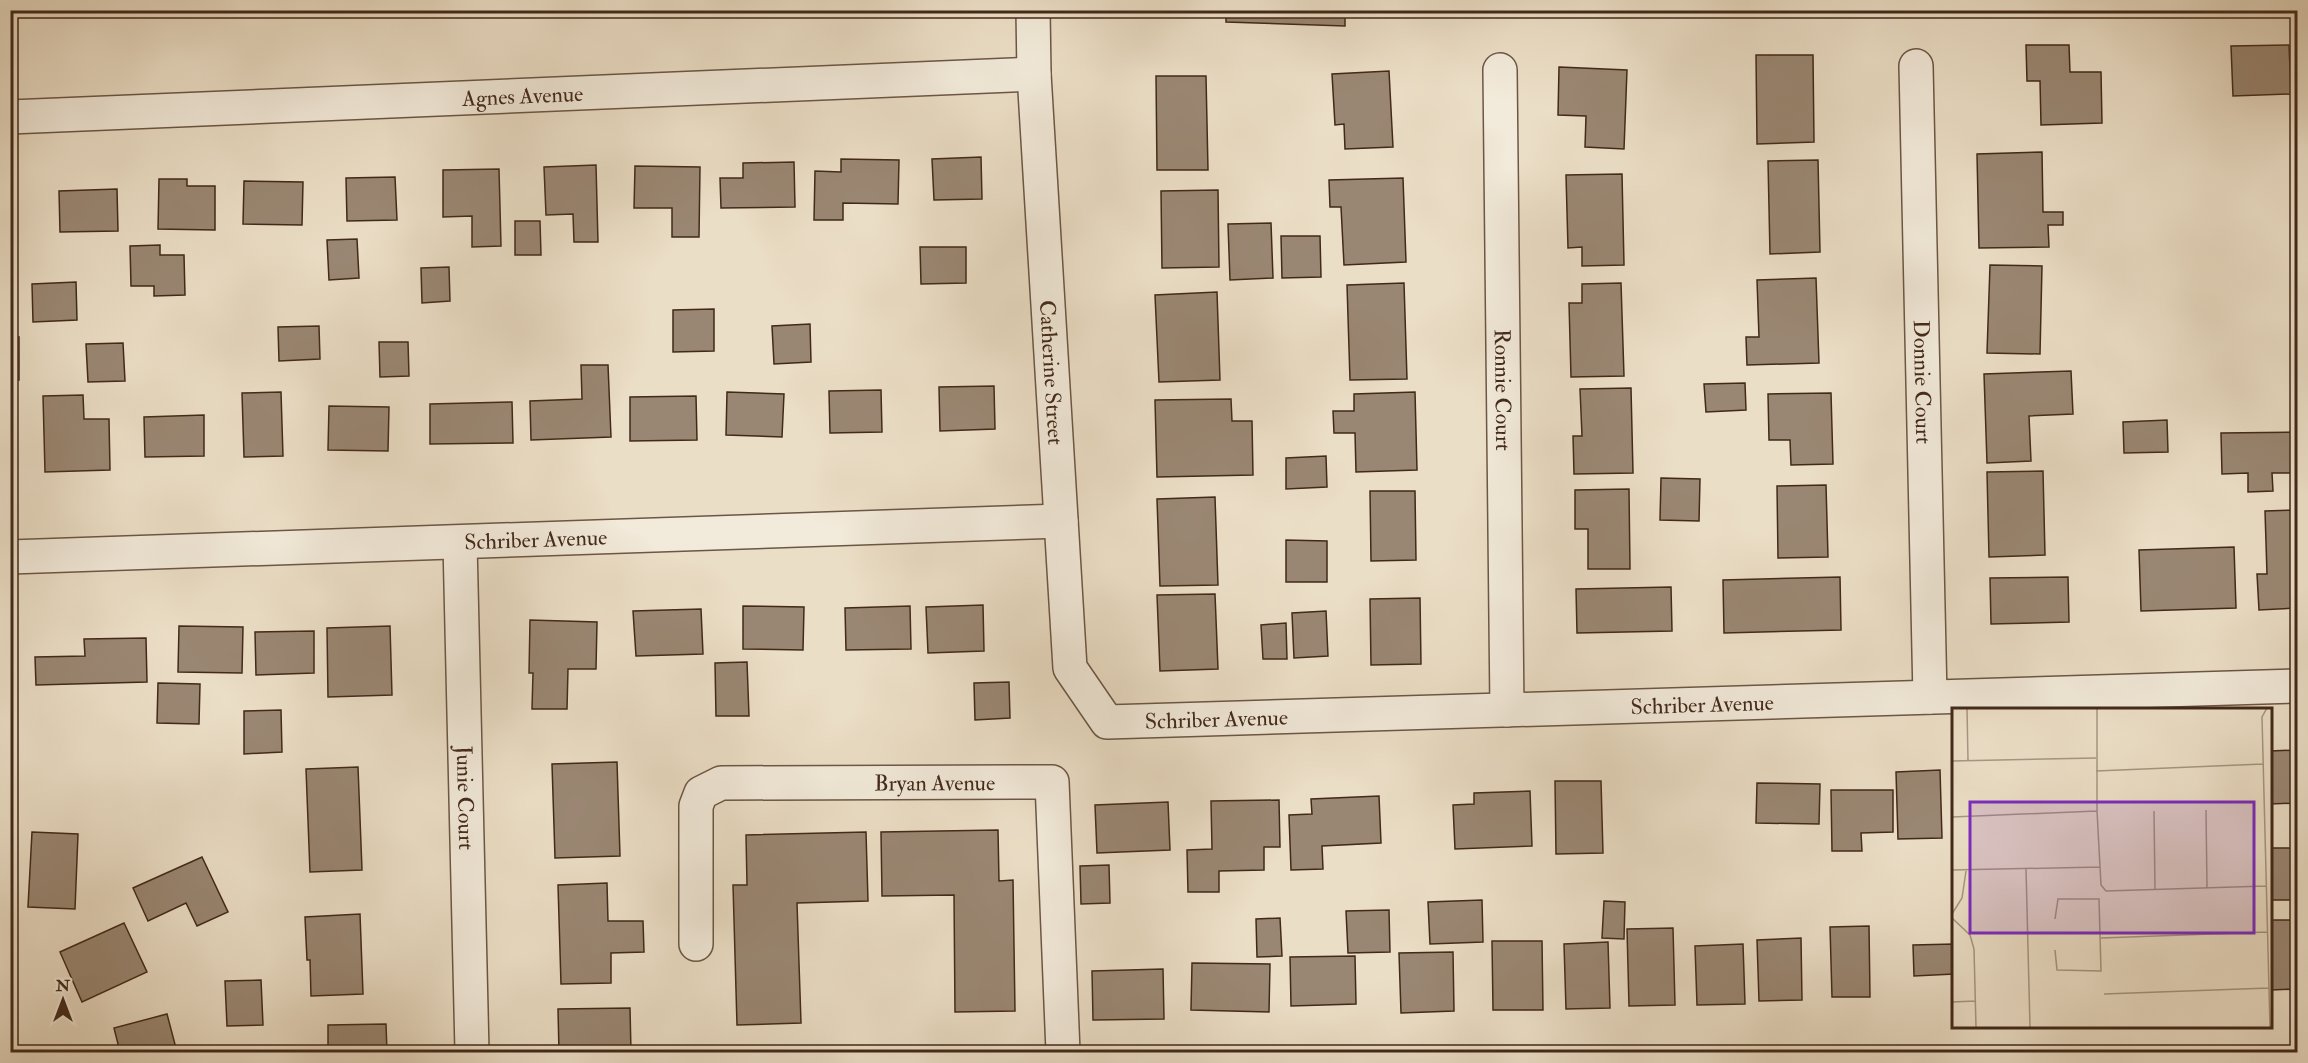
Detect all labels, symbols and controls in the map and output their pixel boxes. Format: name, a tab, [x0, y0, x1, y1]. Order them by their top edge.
street label: Agnes Avenue	[460, 80, 584, 113]
street label: Catherine Street	[1033, 299, 1069, 446]
street label: Donnie Court	[1907, 320, 1937, 444]
street label: Ronnie Court	[1488, 329, 1517, 451]
street label: Schriber Avenue	[464, 524, 608, 556]
street label: Schriber Avenue	[1630, 689, 1774, 721]
street label: Schriber Avenue	[1144, 704, 1288, 736]
inset map	[1952, 708, 2272, 1027]
street label: Junie Court	[450, 745, 480, 850]
street label: Bryan Avenue	[874, 769, 995, 798]
north arrow	[33, 970, 93, 1030]
text: N	[55, 976, 71, 996]

